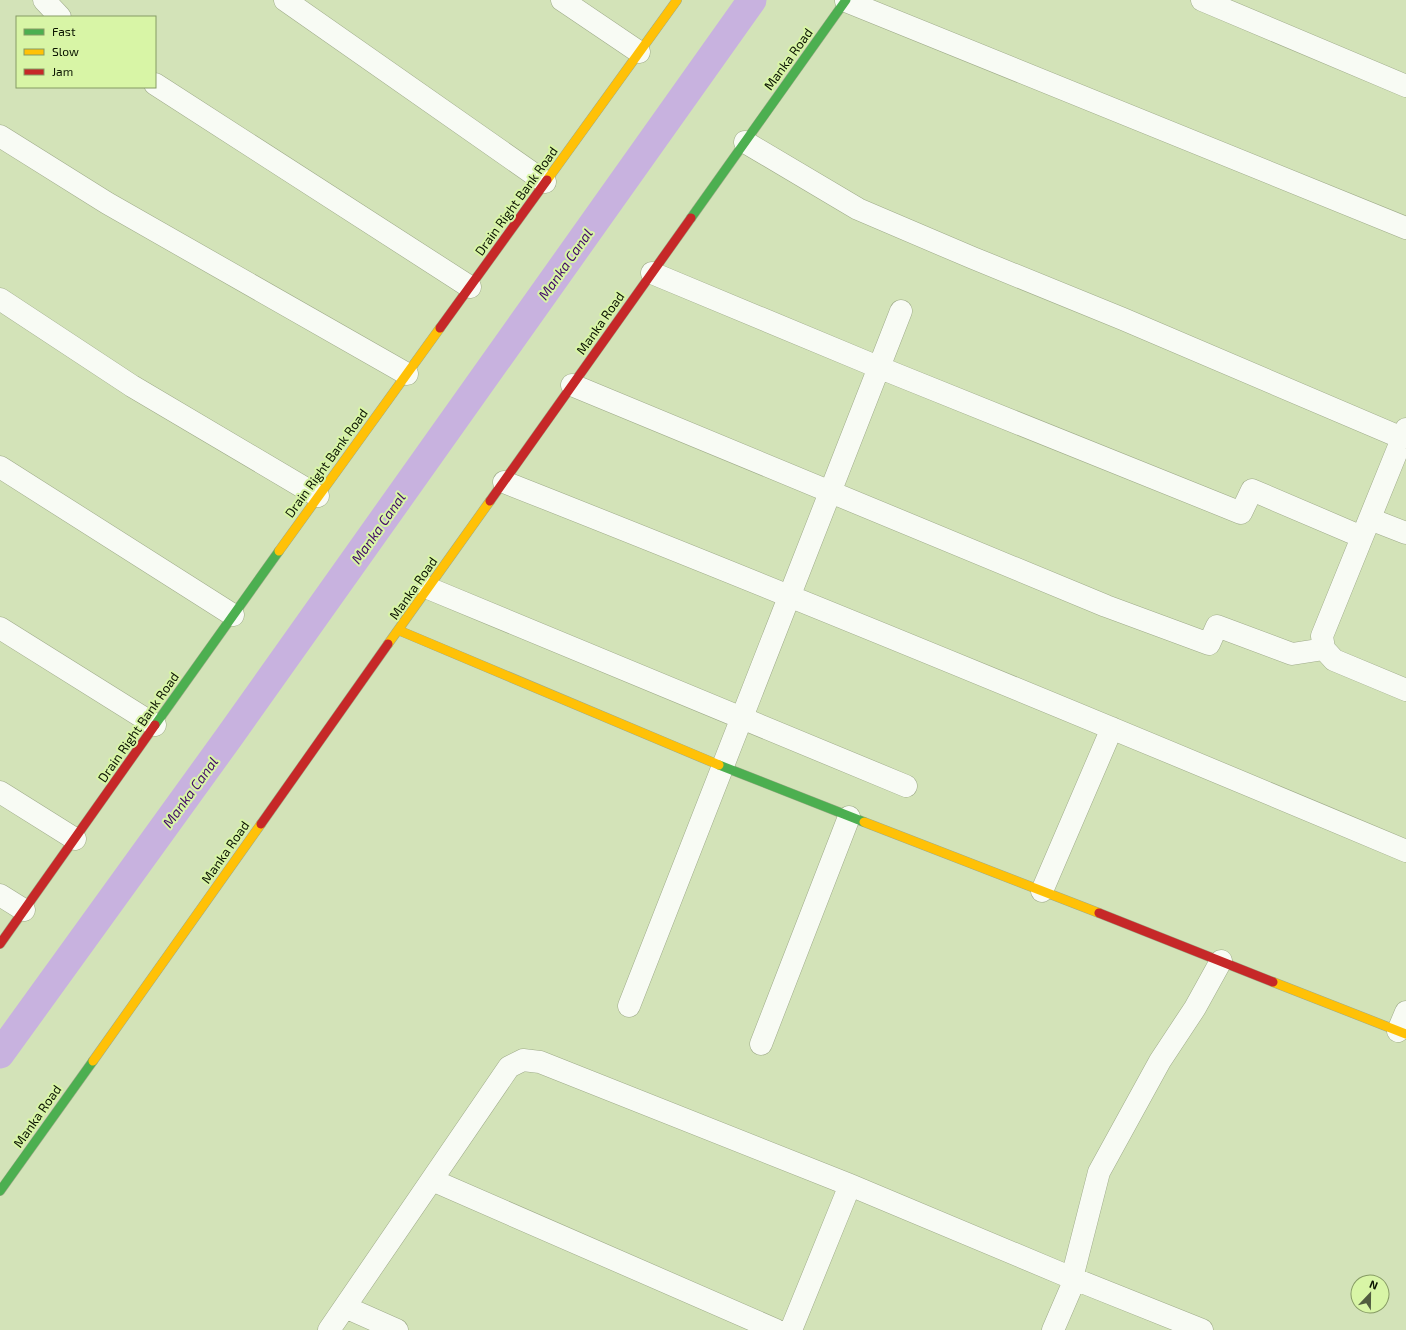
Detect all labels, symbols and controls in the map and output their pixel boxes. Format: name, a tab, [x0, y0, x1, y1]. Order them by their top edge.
legend	[16, 16, 156, 88]
text: Fast	[52, 24, 76, 38]
street label: Manka Road	[760, 25, 816, 93]
text: Slow	[52, 44, 79, 58]
text: Jam	[52, 64, 73, 78]
street label: Drain Right Bank Road	[471, 143, 561, 259]
water label: Manka Canal	[534, 225, 596, 303]
street label: Manka Road	[573, 289, 627, 357]
street label: Drain Right Bank Road	[281, 405, 371, 521]
water label: Manka Canal	[347, 489, 409, 567]
street label: Manka Road	[386, 554, 440, 622]
street label: Drain Right Bank Road	[94, 669, 182, 785]
water label: Manka Canal	[159, 753, 221, 831]
street label: Manka Road	[198, 818, 252, 886]
street label: Manka Road	[10, 1082, 64, 1150]
north arrow	[1350, 1274, 1390, 1314]
text: N	[1368, 1277, 1380, 1292]

